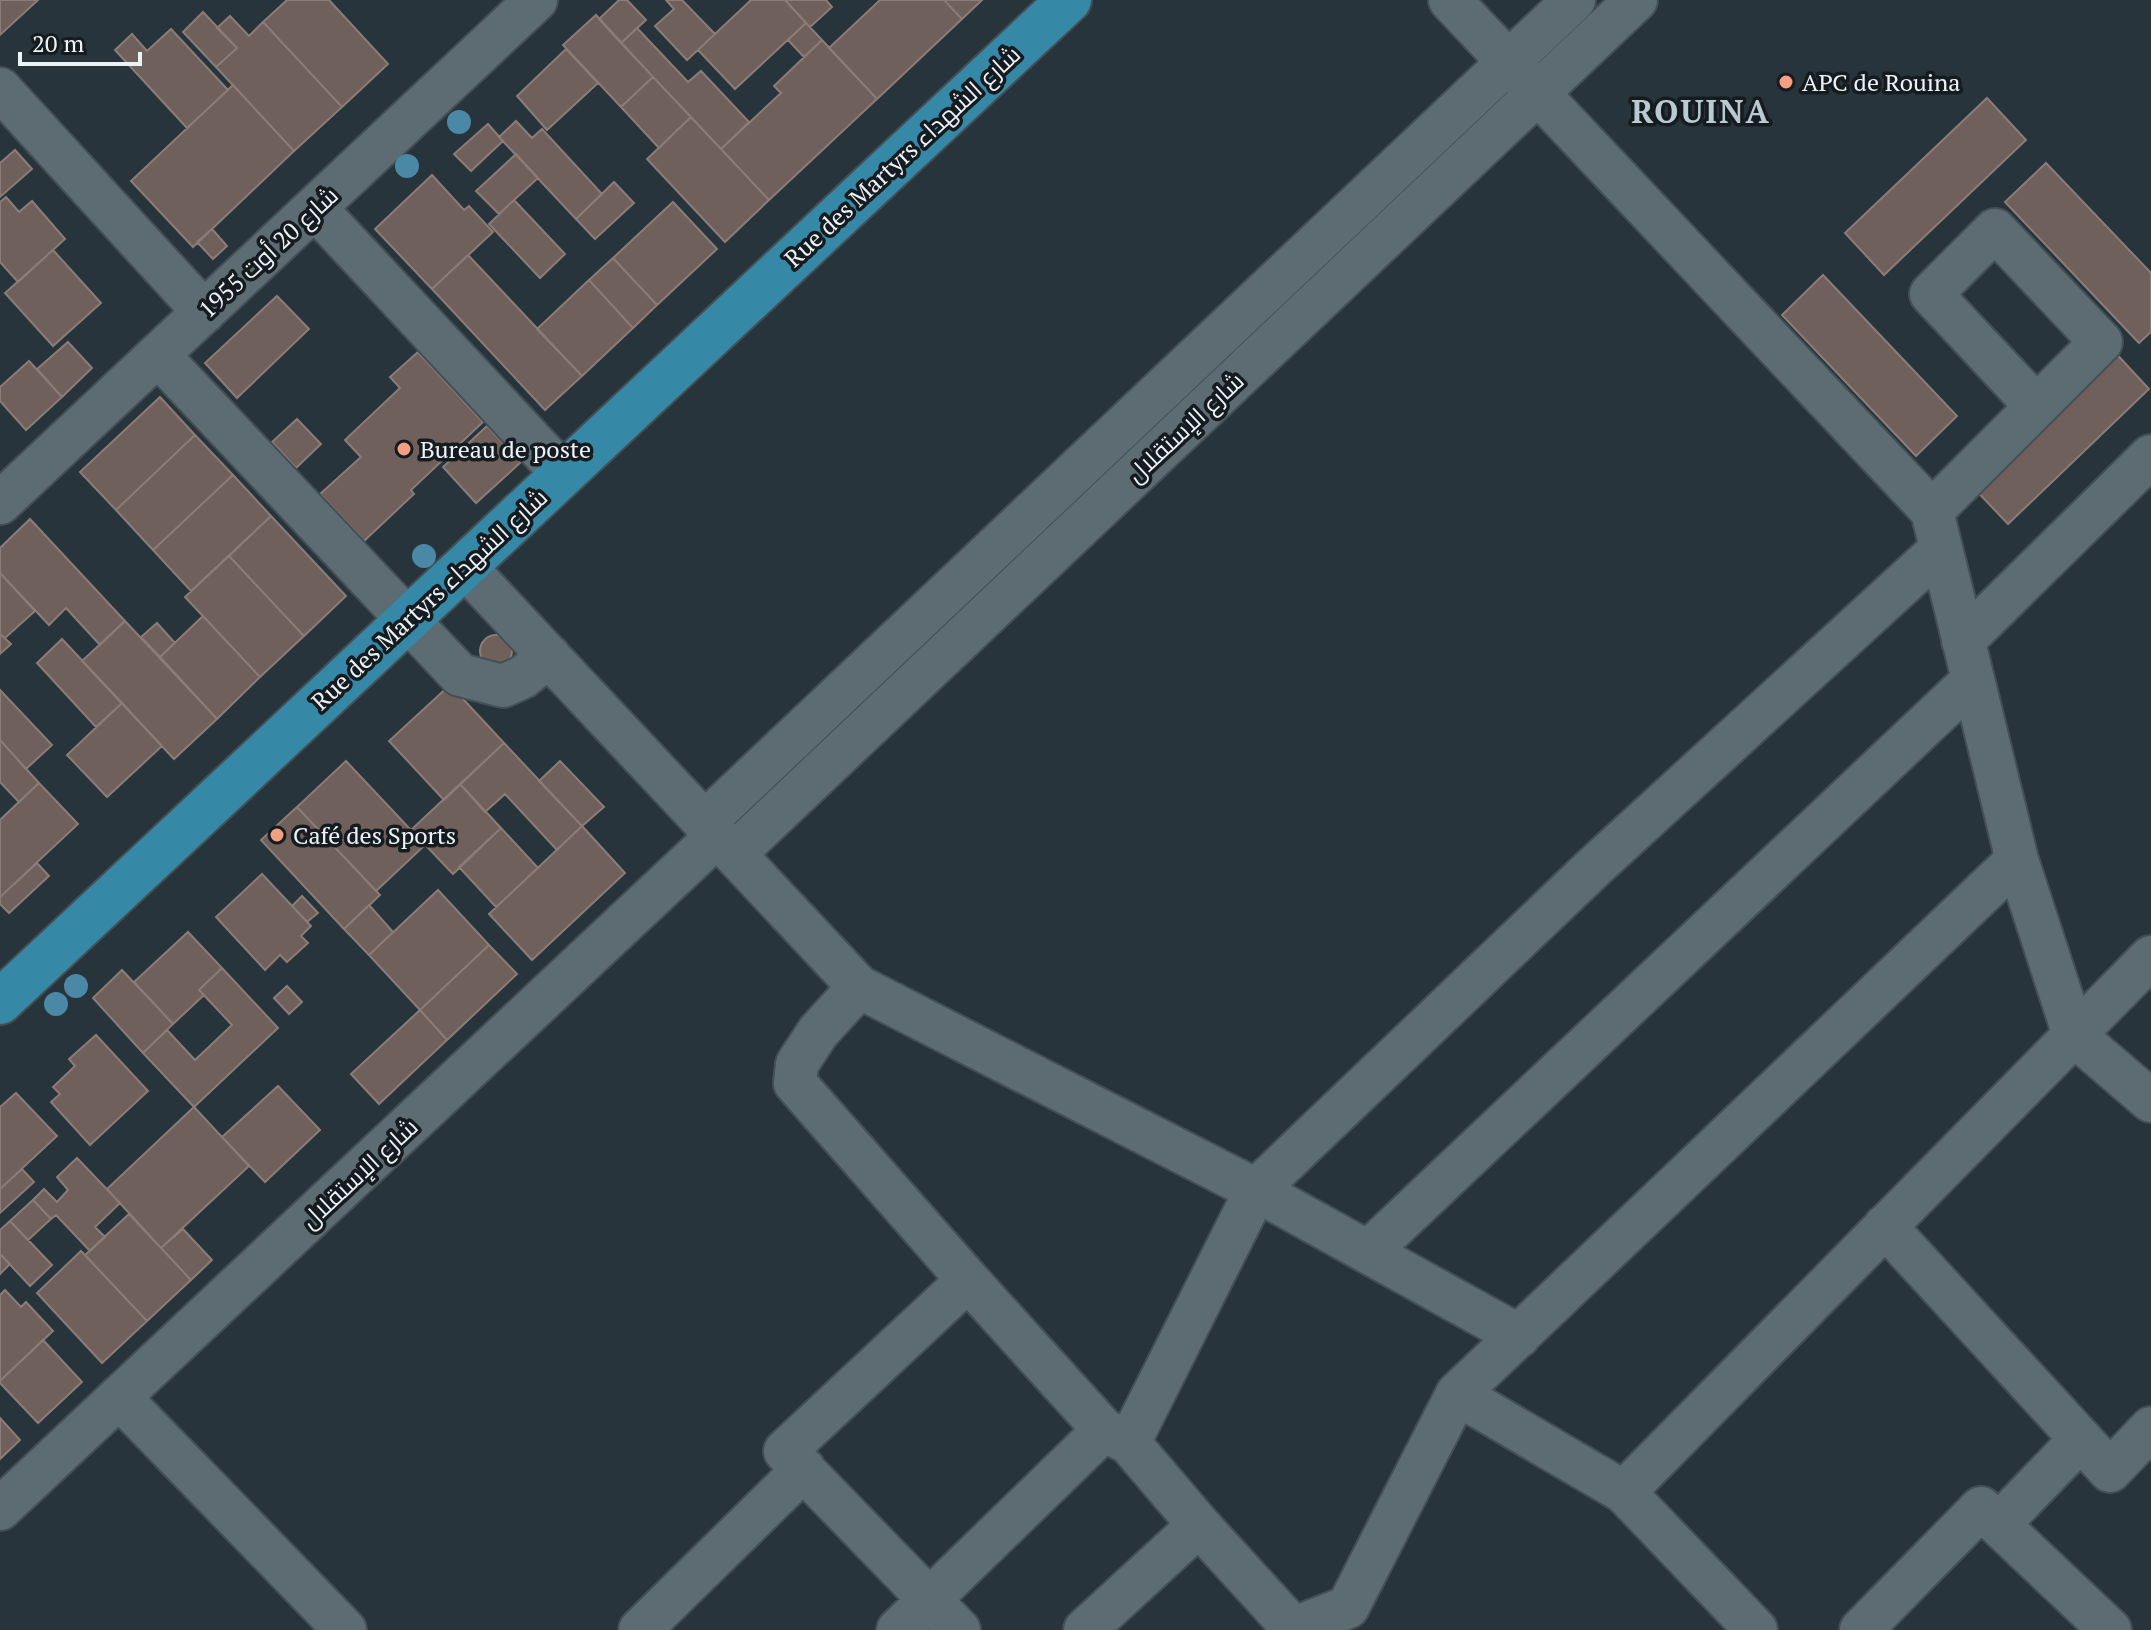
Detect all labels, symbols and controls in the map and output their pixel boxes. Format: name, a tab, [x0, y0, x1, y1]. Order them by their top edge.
scale bar	[20, 16, 140, 66]
text: 20 m	[32, 27, 84, 59]
street label: Rue des Martyrs شارع الشهداء	[777, 38, 1027, 275]
place label: APC de Rouina	[1802, 66, 1960, 98]
marker: APC de Rouina	[1777, 73, 1795, 91]
district label: ROUINA	[1631, 90, 1771, 132]
street label: شارع 20 أوت 1955	[192, 179, 345, 326]
street label: شارع الإستقلال	[1120, 365, 1251, 490]
place label: Bureau de poste	[420, 433, 591, 465]
marker: Bureau de poste	[395, 440, 413, 458]
street label: Rue des Martyrs شارع الشهداء	[304, 481, 554, 718]
place label: Café des Sports	[293, 819, 456, 851]
marker: Café des Sports	[268, 826, 286, 844]
street label: شارع الإستقلال	[294, 1111, 425, 1236]

